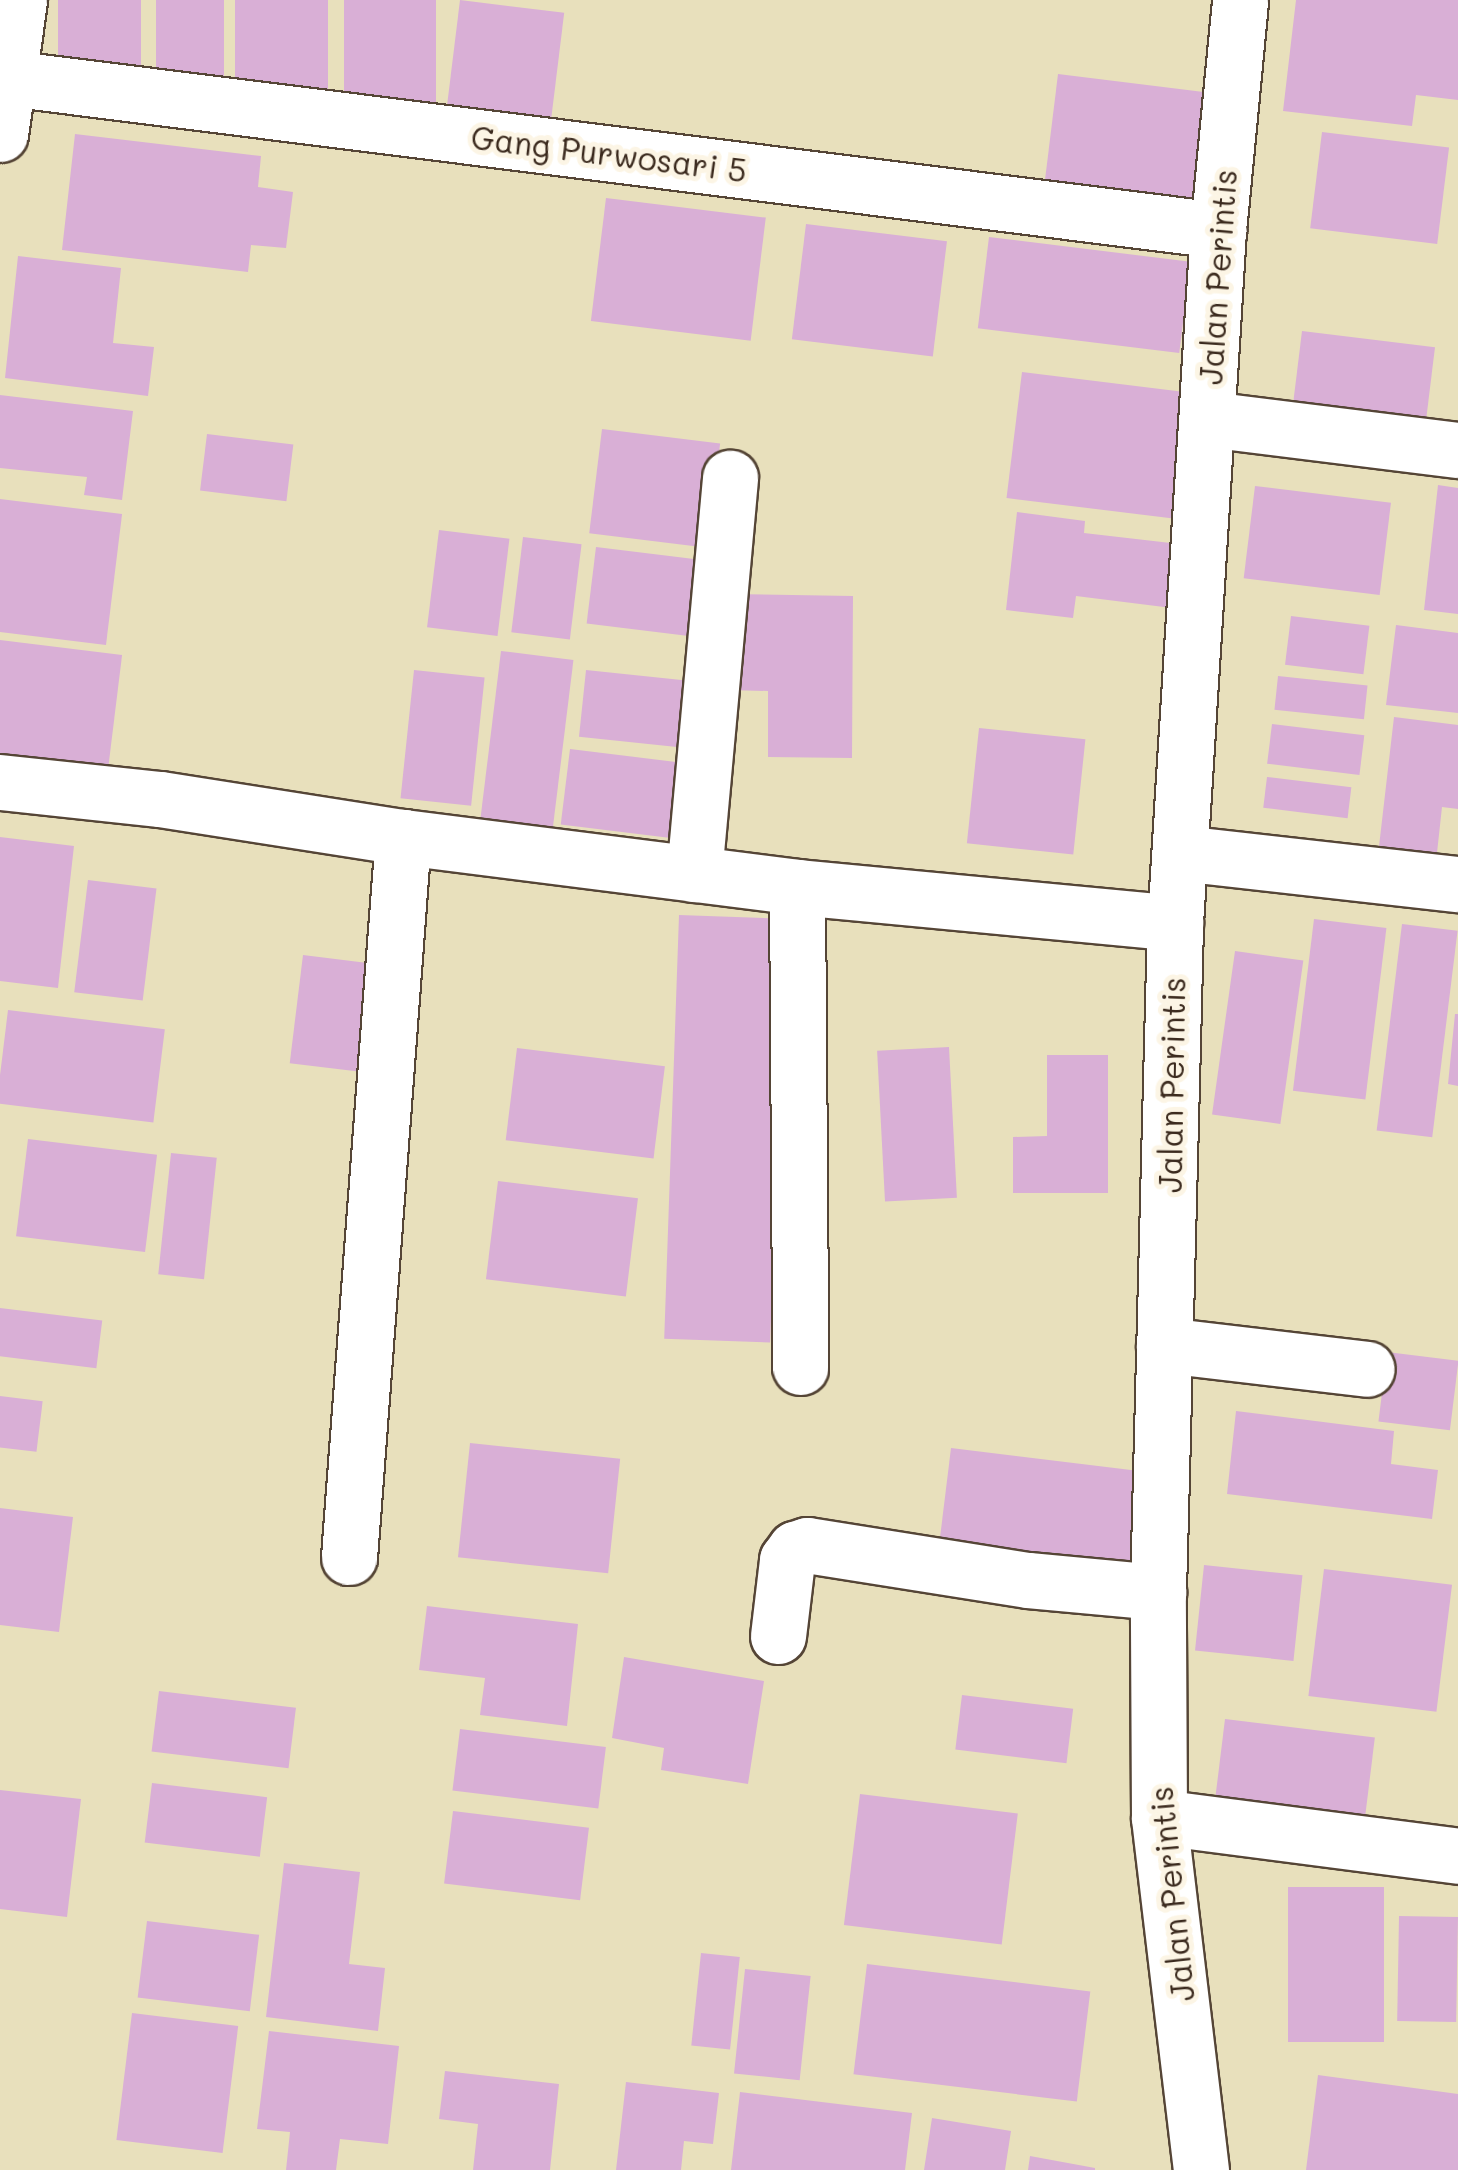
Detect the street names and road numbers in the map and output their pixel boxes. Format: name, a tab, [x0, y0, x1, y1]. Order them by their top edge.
street label: Gang Purwosari 5	[469, 117, 749, 189]
street label: Jalan Perintis	[1190, 168, 1244, 386]
street label: Jalan Perintis	[1150, 977, 1192, 1193]
street label: Jalan Perintis	[1141, 1785, 1201, 2003]

